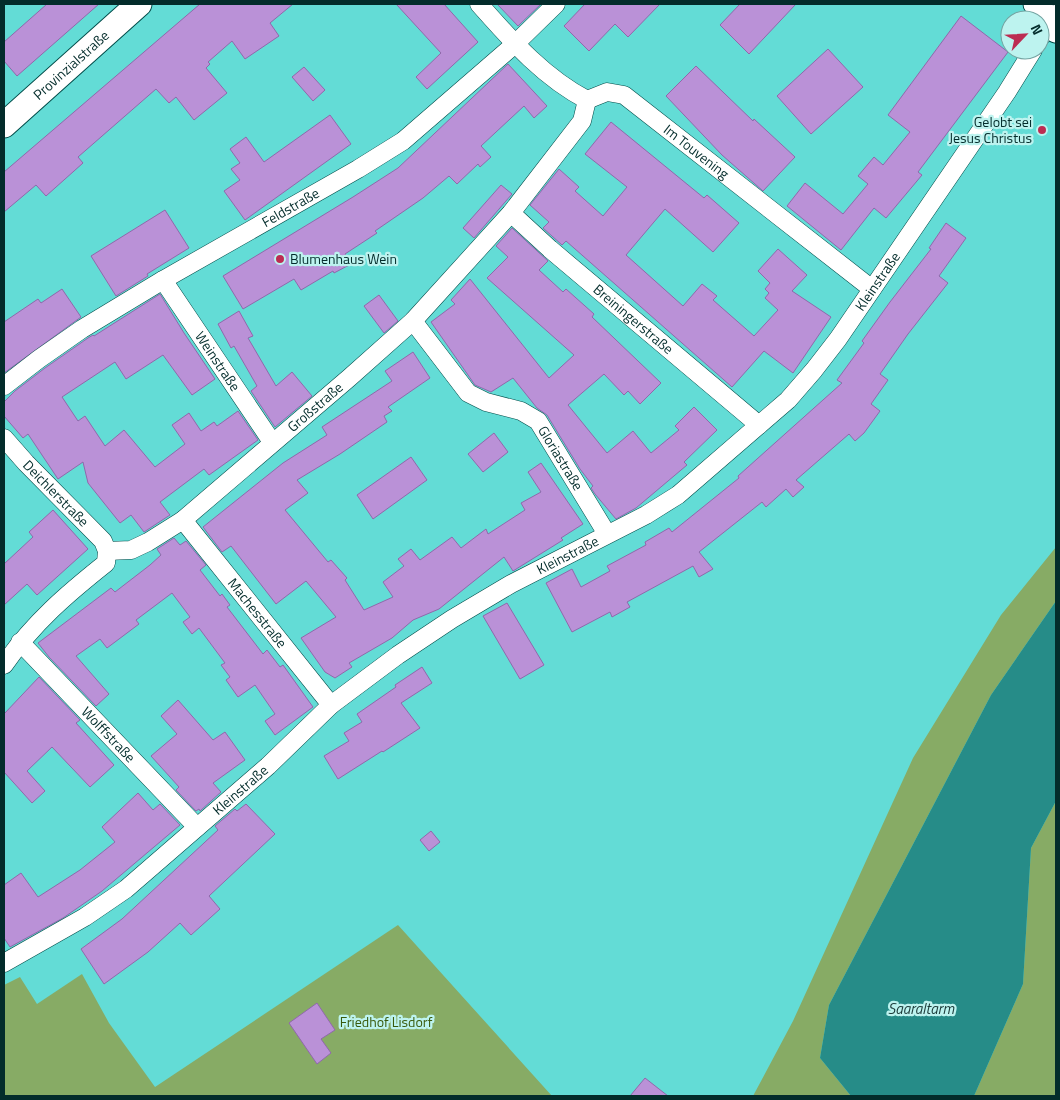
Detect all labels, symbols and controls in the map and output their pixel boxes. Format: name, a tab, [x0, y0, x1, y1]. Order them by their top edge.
north arrow	[1000, 10, 1050, 60]
text: N	[1026, 20, 1049, 38]
street label: Provinzialstraße	[28, 25, 113, 104]
place label: Gelobt sei Jesus Christus	[949, 111, 1032, 148]
street label: Im Touvening	[659, 119, 734, 184]
marker: Gelobt sei Jesus Christus	[1036, 124, 1048, 136]
street label: Feldstraße	[258, 182, 323, 232]
street label: Kleinstraße	[849, 247, 905, 315]
place label: Blumenhaus Wein	[290, 248, 397, 269]
marker: Blumenhaus Wein	[274, 253, 286, 265]
street label: Breiningerstraße	[589, 279, 678, 359]
street label: Weinstraße	[190, 327, 246, 395]
street label: Großstraße	[282, 377, 347, 436]
street label: Gloriastraße	[533, 421, 589, 494]
street label: Deichlerstraße	[19, 455, 94, 531]
street label: Kleinstraße	[533, 530, 602, 579]
street label: Machesstraße	[223, 573, 292, 652]
street label: Wolffstraße	[77, 701, 141, 767]
street label: Kleinstraße	[208, 760, 272, 820]
water label: Saaraltarm	[888, 997, 955, 1020]
park label: Friedhof Lisdorf	[340, 1011, 433, 1032]

